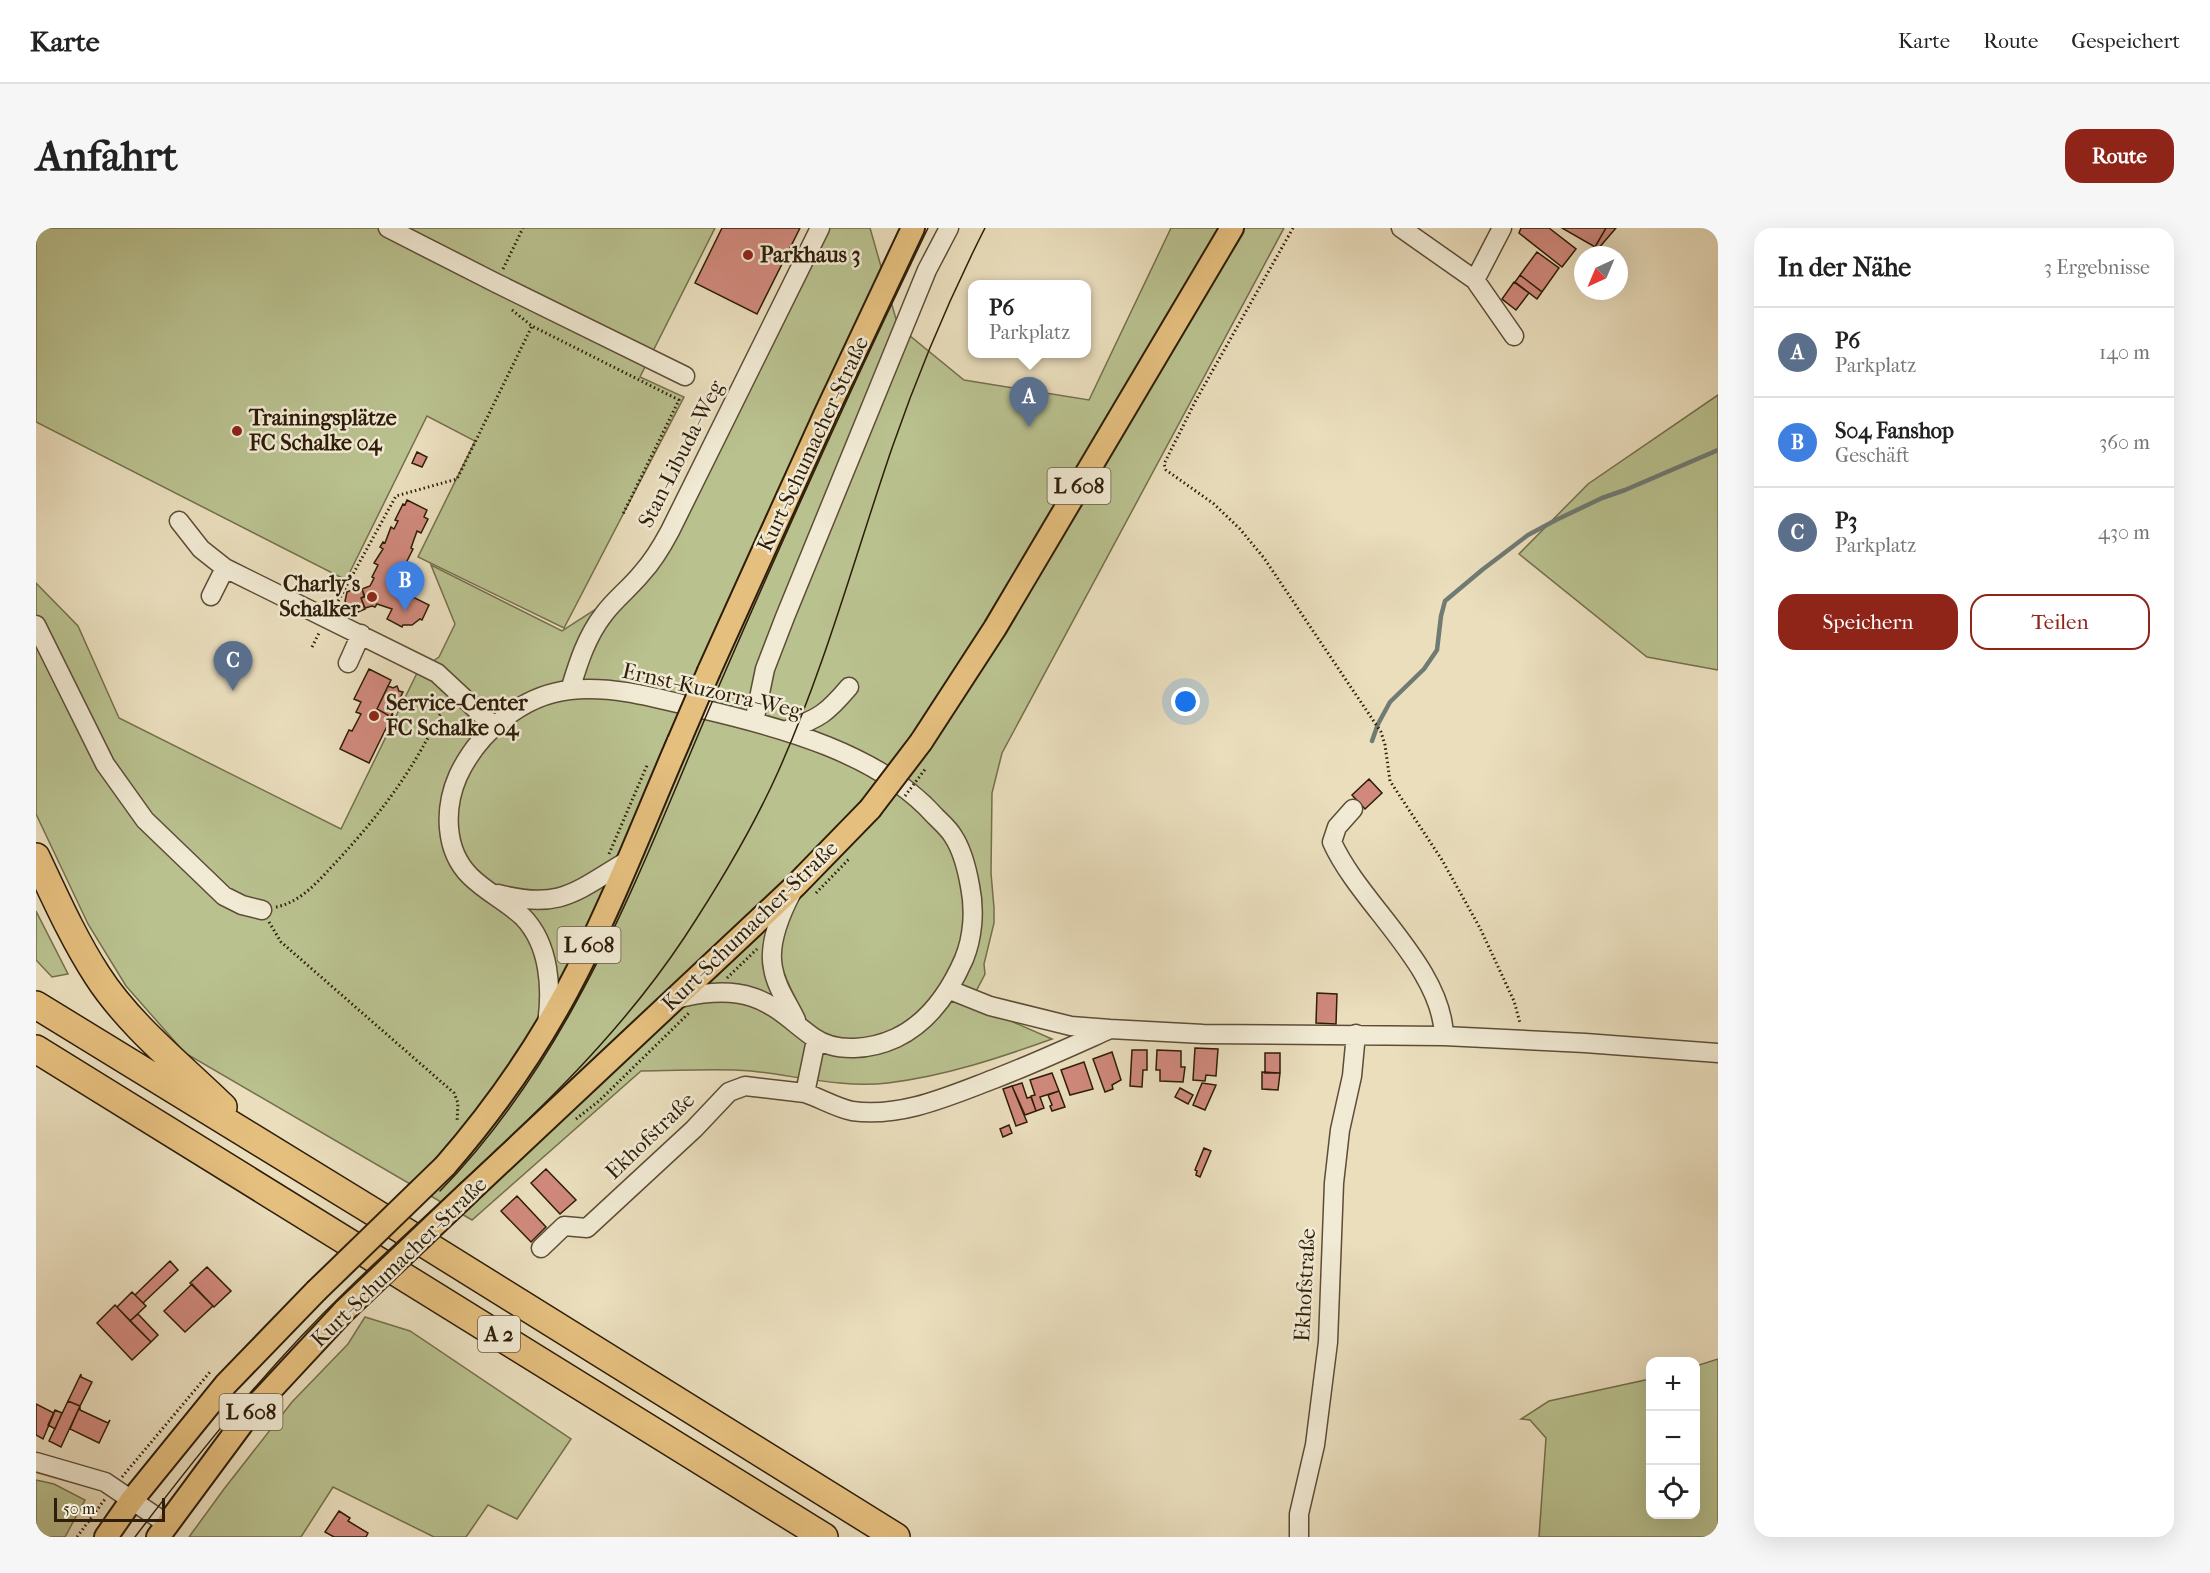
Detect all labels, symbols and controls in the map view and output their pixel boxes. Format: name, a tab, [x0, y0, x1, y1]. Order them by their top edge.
text: Karte	[30, 25, 100, 58]
text: Karte	[1898, 29, 1950, 53]
text: Route	[1983, 29, 2038, 53]
text: Gespeichert	[2071, 29, 2180, 53]
button: Route	[2065, 129, 2174, 183]
text: Anfahrt	[36, 132, 178, 181]
place label: Parkhaus 3	[760, 242, 861, 268]
north arrow	[1574, 246, 1628, 300]
marker: Parkhaus 3	[741, 248, 755, 262]
text: In der Nähe	[1778, 252, 1911, 283]
text: 3 Ergebnisse	[2044, 256, 2150, 279]
popup	[968, 280, 1091, 358]
text: P6	[989, 295, 1014, 321]
text: Parkplatz	[989, 321, 1070, 344]
text: P6	[1835, 328, 1860, 354]
street label: Kurt-Schumacher-Straße	[752, 332, 874, 556]
text: A	[1791, 341, 1804, 364]
text: 140 m	[2099, 341, 2150, 364]
text: Parkplatz	[1835, 354, 1916, 377]
street label: Stan-Libuda-Weg	[633, 376, 729, 532]
pin: A	[1010, 378, 1048, 427]
place label: Trainingsplätze FC Schalke 04	[248, 405, 397, 456]
text: S04 Fanshop	[1835, 418, 1954, 444]
marker: Trainingsplätze FC Schalke 04	[230, 424, 244, 438]
text: B	[1791, 431, 1804, 454]
text: 360 m	[2099, 431, 2150, 454]
text: Geschäft	[1835, 444, 1909, 467]
road number: L 608	[1048, 468, 1110, 504]
text: P3	[1835, 508, 1857, 534]
text: C	[1791, 521, 1804, 544]
text: 430 m	[2098, 521, 2150, 544]
text: Parkplatz	[1835, 534, 1916, 557]
pin: B	[386, 562, 424, 611]
place label: Charly's Schalker	[279, 571, 361, 622]
marker: Charly's Schalker	[365, 590, 379, 604]
button: Speichern	[1778, 594, 1958, 650]
button: Teilen	[1970, 594, 2150, 650]
pin: C	[214, 642, 252, 691]
street label: Ernst-Kuzorra-Weg	[620, 658, 804, 724]
your location	[1171, 687, 1200, 716]
place label: Service-Center FC Schalke 04	[385, 690, 528, 741]
marker: Service-Center FC Schalke 04	[367, 709, 381, 723]
street label: Kurt-Schumacher-Straße	[657, 835, 843, 1017]
road number: L 608	[558, 927, 620, 963]
street label: Ekhofstraße	[600, 1087, 700, 1185]
street label: Kurt-Schumacher-Straße	[306, 1171, 492, 1353]
street label: Ekhofstraße	[1289, 1227, 1321, 1342]
road number: A 2	[478, 1316, 520, 1352]
map controls	[1646, 1357, 1700, 1519]
button: +	[1646, 1357, 1700, 1411]
road number: L 608	[220, 1394, 282, 1430]
button: −	[1646, 1411, 1700, 1465]
button: locate	[1646, 1465, 1700, 1519]
scale bar	[54, 1495, 165, 1522]
text: 50 m	[63, 1499, 95, 1518]

